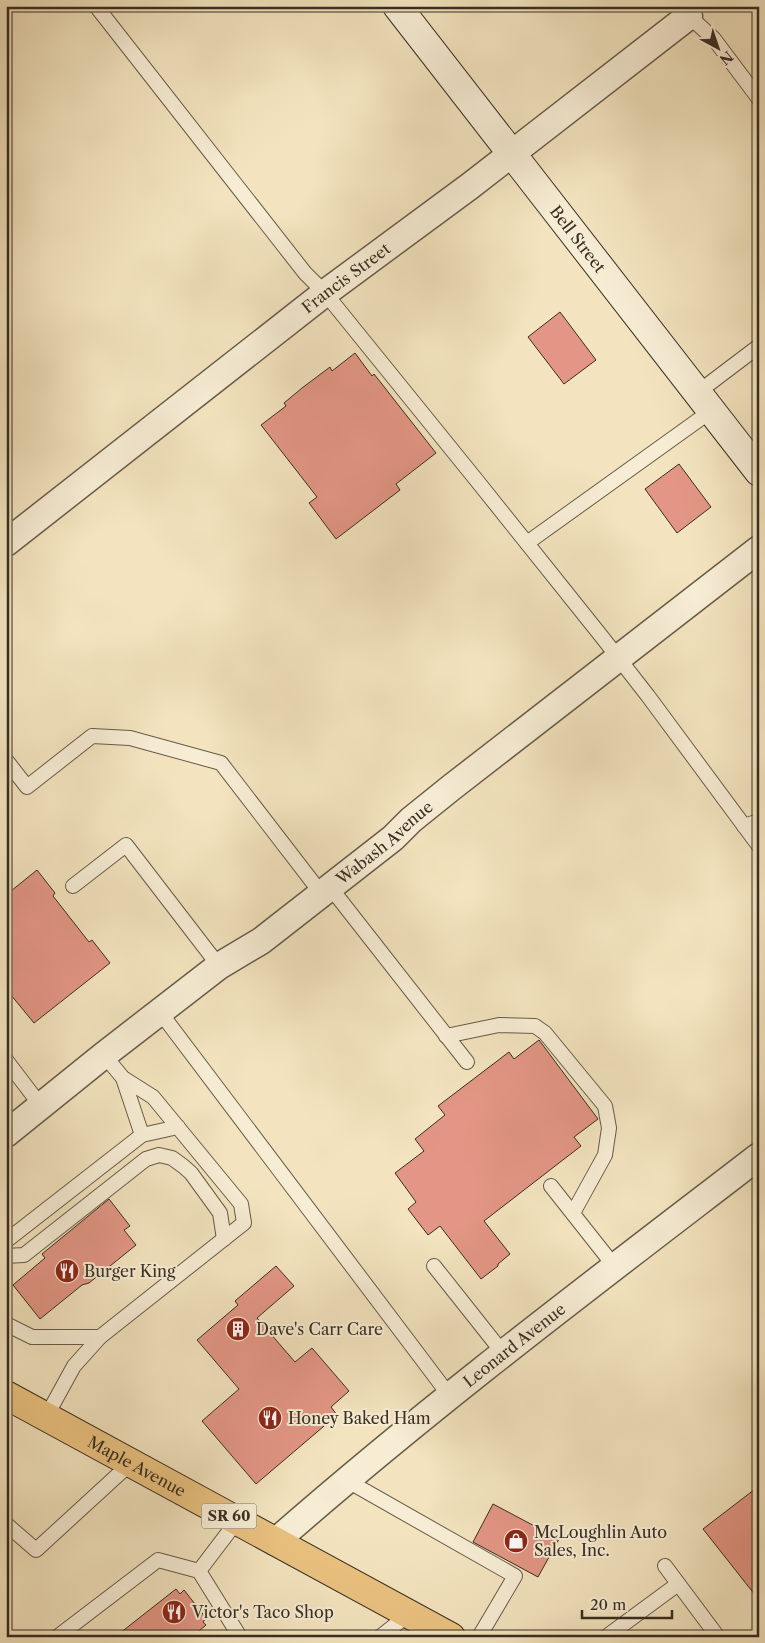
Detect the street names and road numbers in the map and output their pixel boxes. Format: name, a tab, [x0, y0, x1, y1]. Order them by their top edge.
street label: Bell Street	[546, 202, 610, 277]
street label: Francis Street	[298, 238, 394, 318]
street label: Wabash Avenue	[331, 796, 437, 889]
street label: Leonard Avenue	[459, 1299, 569, 1391]
street label: Maple Avenue	[84, 1431, 189, 1501]
road number: SR 60	[202, 1504, 256, 1528]

